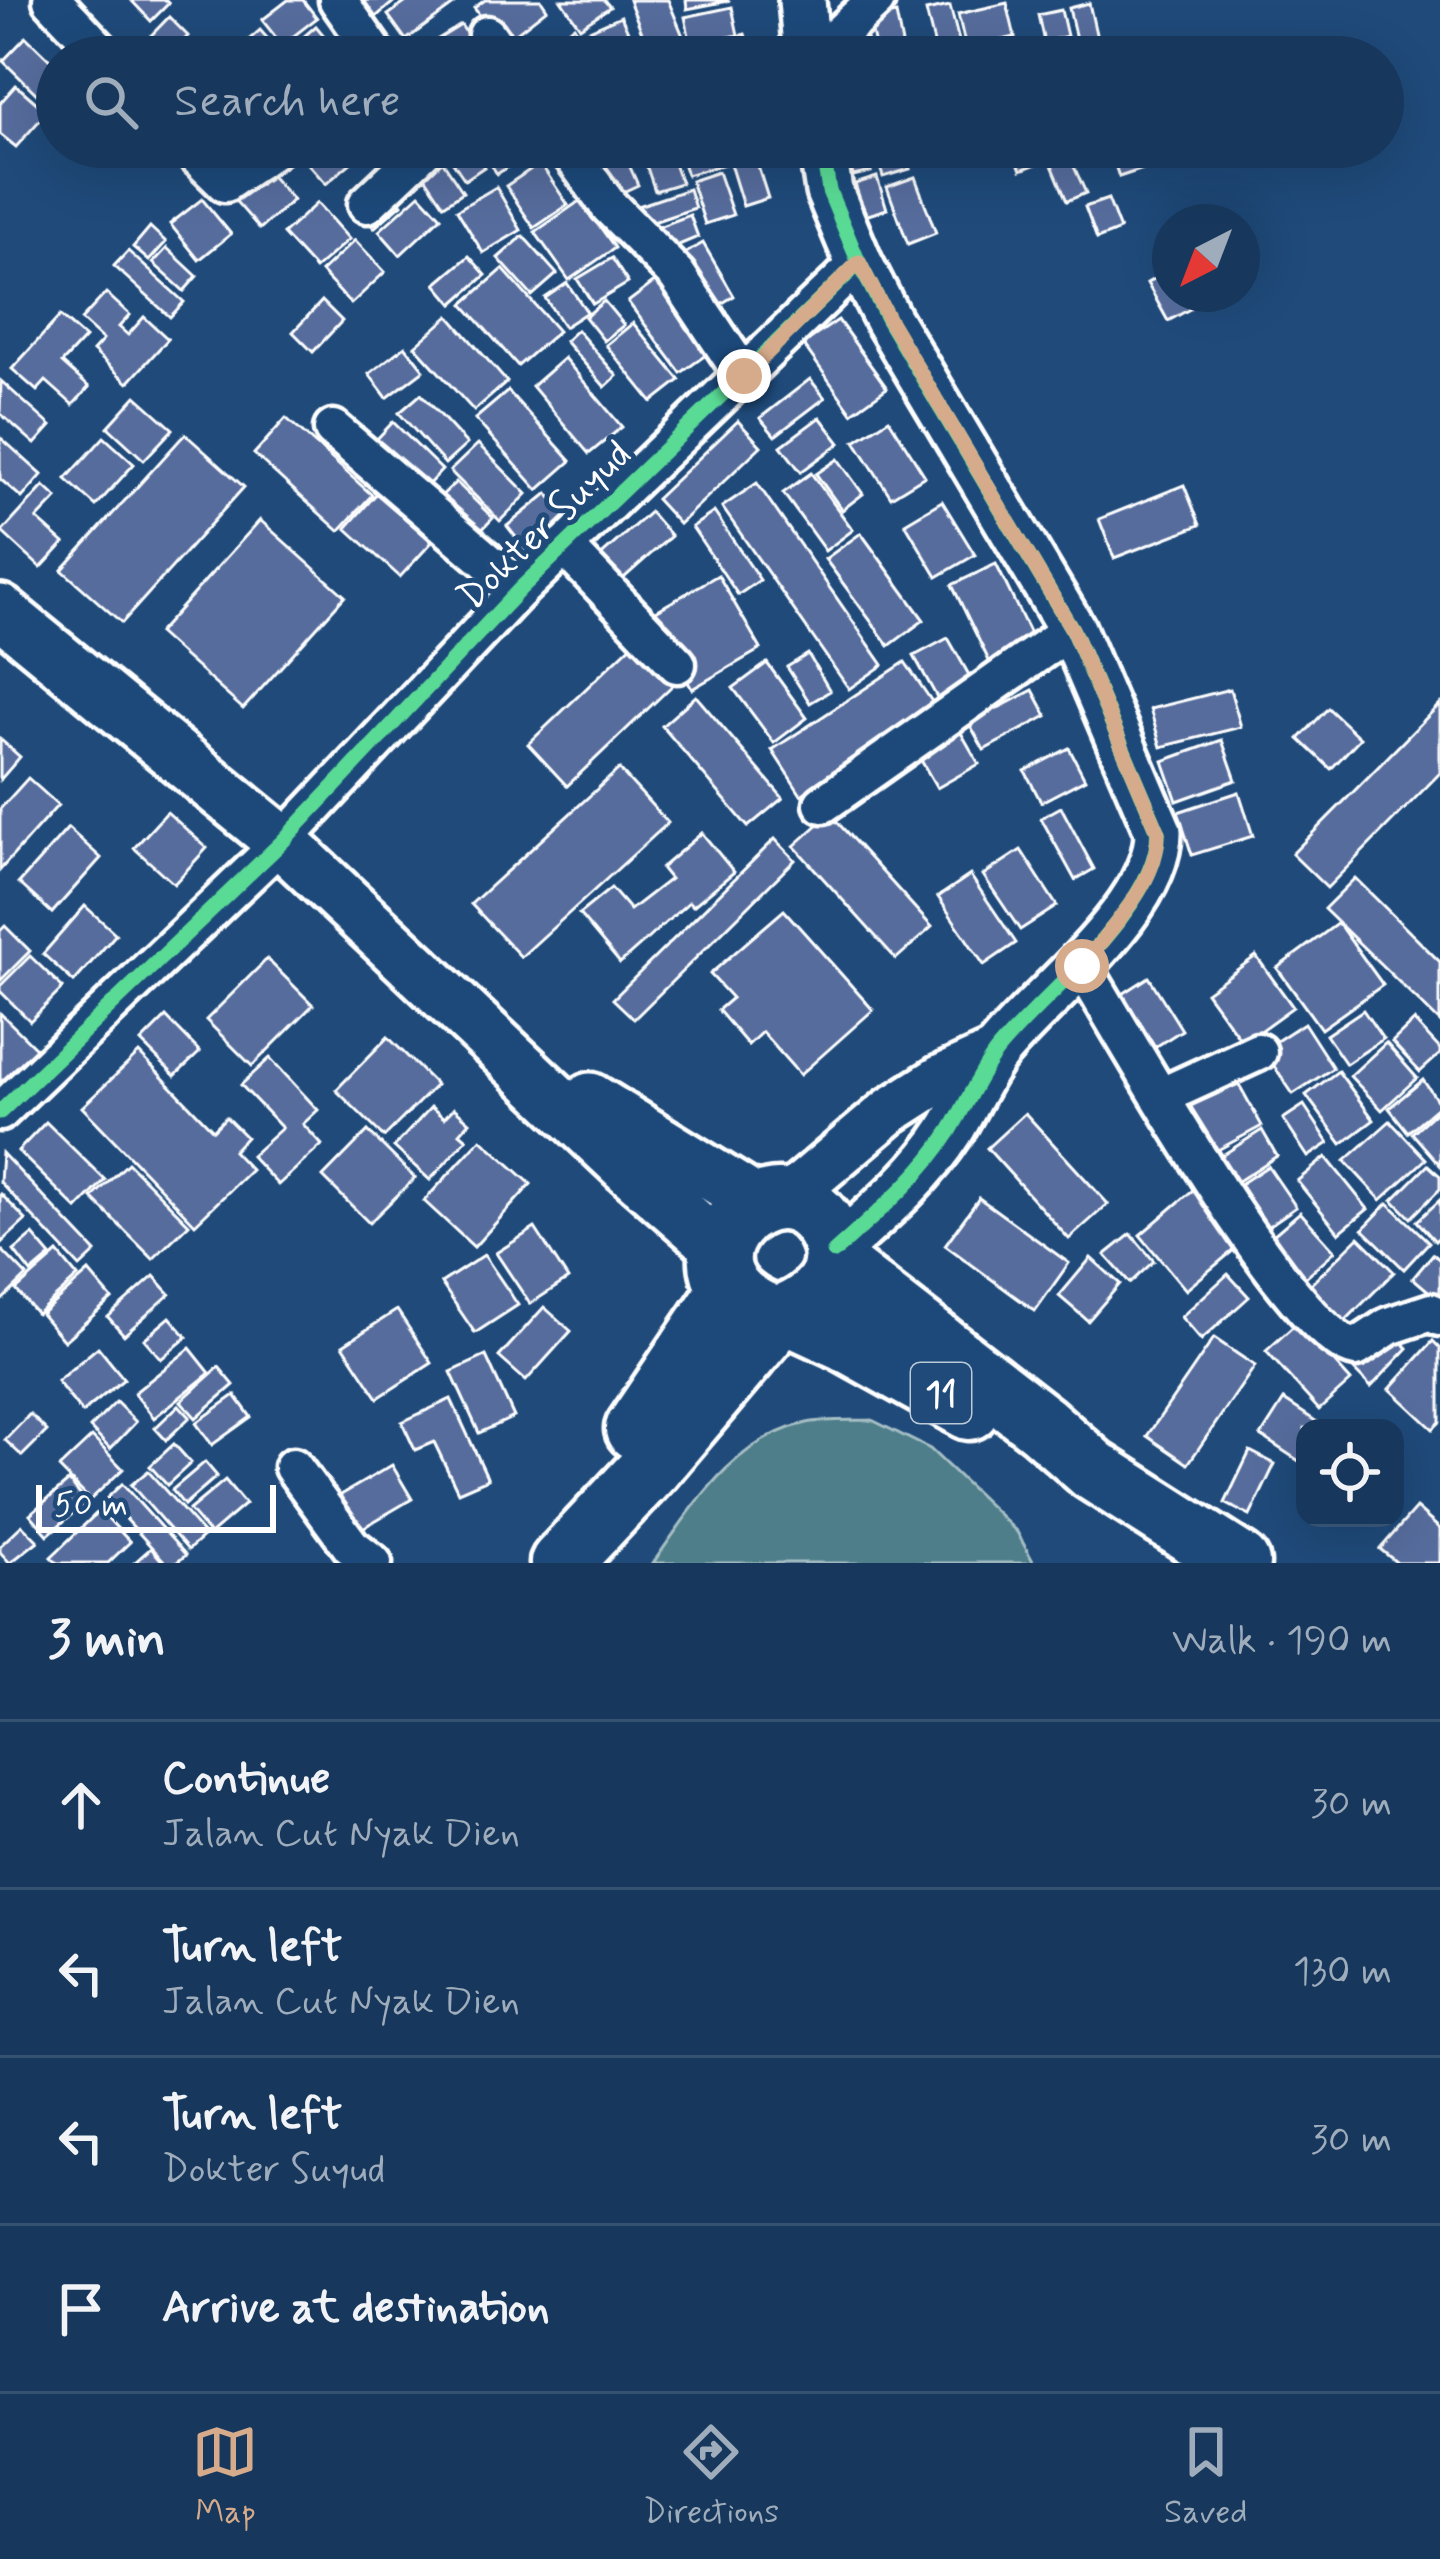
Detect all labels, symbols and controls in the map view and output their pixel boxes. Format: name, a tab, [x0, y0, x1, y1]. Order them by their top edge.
search box	[36, 36, 1404, 168]
icon: search	[78, 69, 144, 135]
text: Search here	[174, 73, 401, 132]
north arrow	[1152, 204, 1260, 312]
route end	[717, 349, 771, 403]
street label: Dokter Suyud	[447, 431, 643, 622]
route start	[1055, 939, 1109, 993]
road number: 11	[911, 1363, 971, 1423]
map controls	[1296, 1419, 1404, 1527]
button: locate	[1296, 1419, 1404, 1527]
scale bar	[36, 1479, 276, 1532]
text: 50 m	[54, 1484, 128, 1528]
text: 3 min	[48, 1608, 166, 1674]
text: Walk · 190 m	[1172, 1616, 1392, 1667]
text: Continue	[162, 1750, 330, 1809]
icon: ahead	[48, 1772, 114, 1838]
text: 30 m	[1310, 1779, 1392, 1830]
text: Jalan Cut Nyak Dien	[162, 1809, 520, 1860]
text: Turn left	[162, 1918, 342, 1977]
icon: left	[48, 1940, 114, 2006]
text: 130 m	[1293, 1947, 1392, 1998]
text: Jalan Cut Nyak Dien	[162, 1977, 520, 2028]
text: Turn left	[162, 2086, 342, 2145]
icon: left	[48, 2108, 114, 2174]
text: 30 m	[1310, 2115, 1392, 2166]
text: Dokter Suyud	[162, 2145, 385, 2196]
icon: arrive	[48, 2276, 114, 2342]
text: Arrive at destination	[162, 2279, 550, 2338]
tab: Map	[192, 2419, 258, 2535]
tab: Directions	[643, 2419, 779, 2535]
tab: Saved	[1164, 2419, 1248, 2535]

